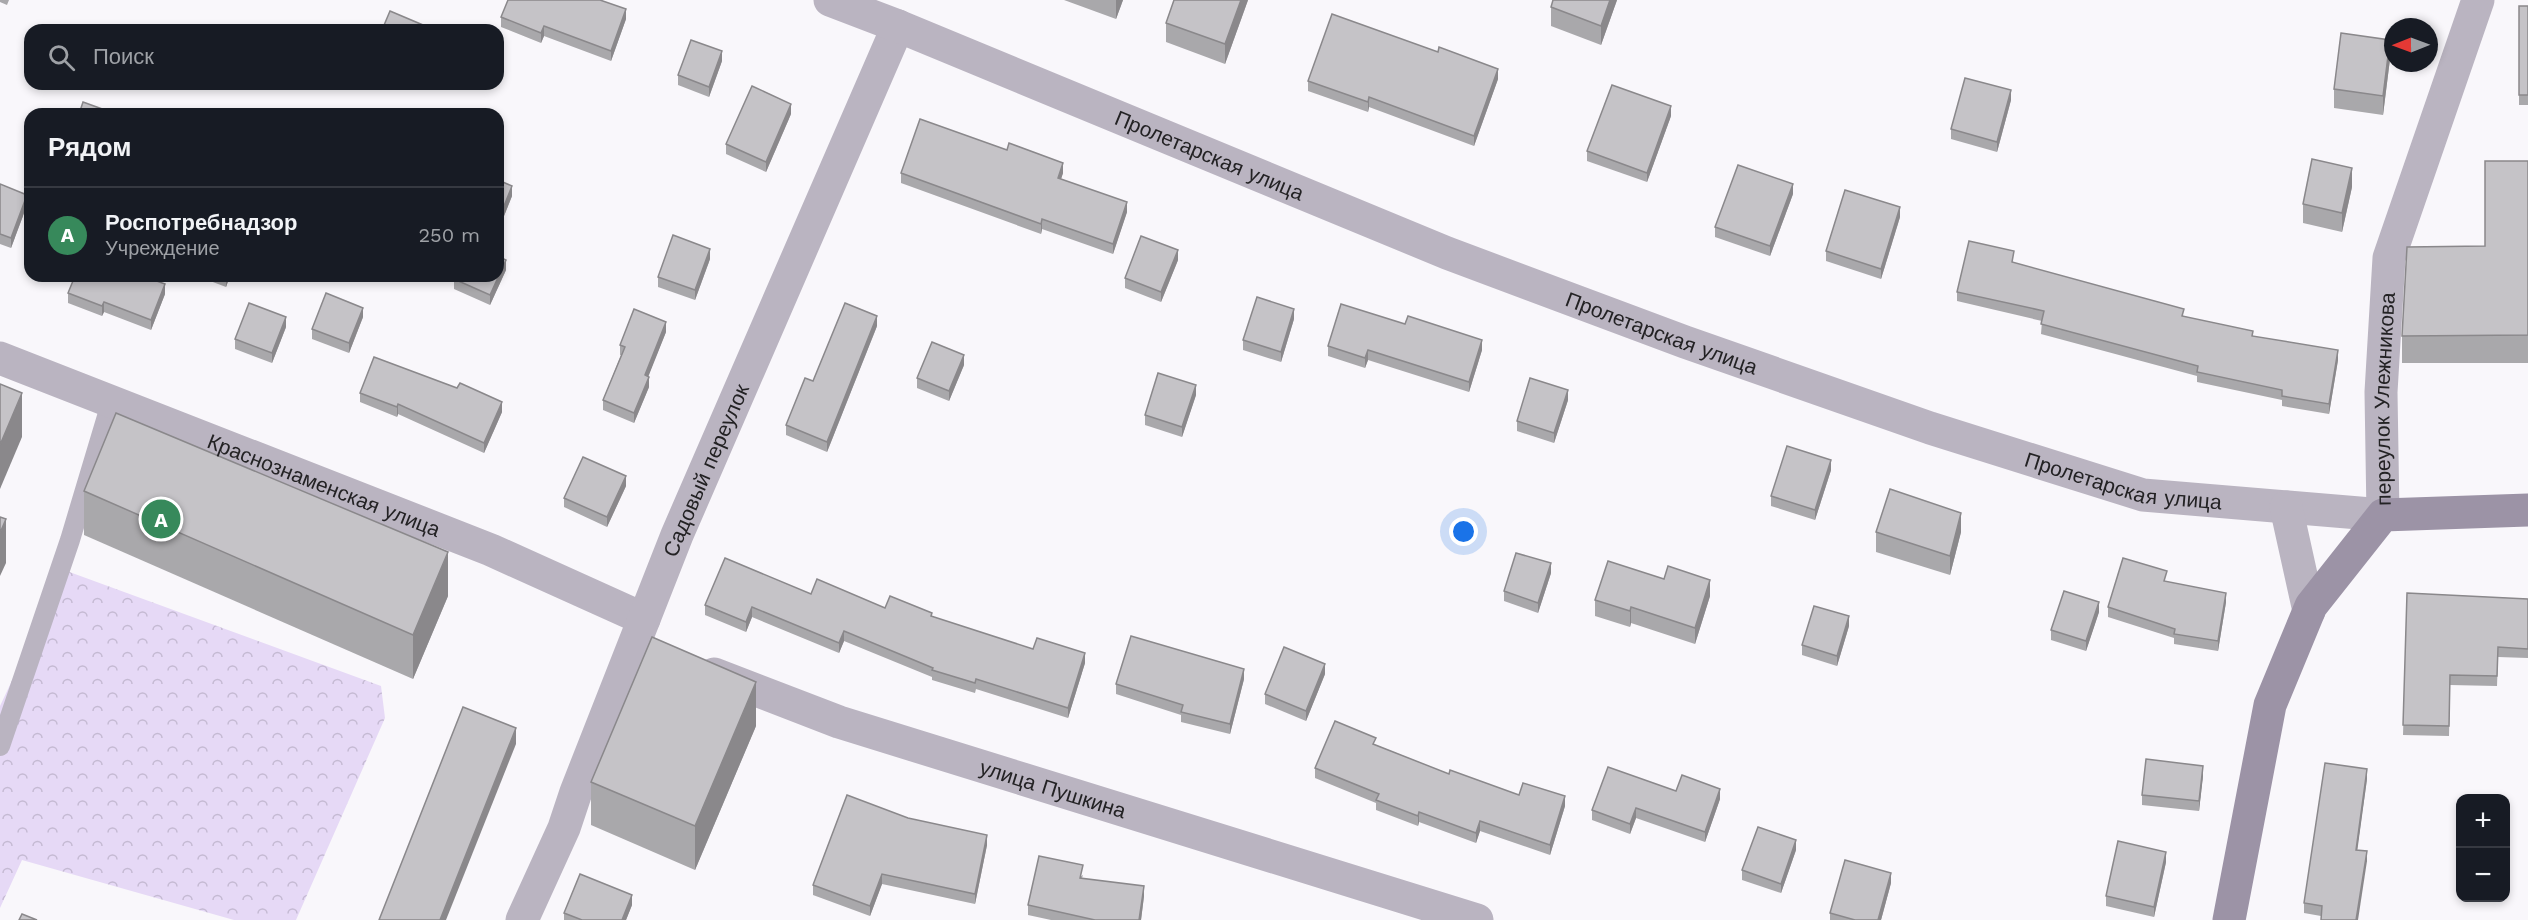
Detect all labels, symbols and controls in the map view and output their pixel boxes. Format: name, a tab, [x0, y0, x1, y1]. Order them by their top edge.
north arrow	[2384, 18, 2438, 72]
search box	[24, 24, 504, 90]
icon: search	[45, 41, 78, 74]
text: Поиск	[93, 44, 154, 69]
street label: Пролетарская улица	[1111, 105, 1308, 205]
text: Рядом	[48, 132, 131, 162]
text: Роспотребнадзор	[105, 210, 297, 235]
text: A	[61, 223, 74, 247]
text: 250 m	[418, 223, 480, 247]
text: Учреждение	[105, 236, 220, 260]
street label: Пролетарская улица	[1563, 286, 1761, 379]
street label: переулок Улежникова	[2368, 291, 2399, 506]
street label: Садовый переулок	[657, 379, 754, 560]
street label: Краснознаменская улица	[204, 428, 444, 542]
street label: Пролетарская улица	[2022, 446, 2223, 514]
pin: A	[142, 496, 180, 542]
your location	[1449, 517, 1478, 546]
street label: улица Пушкина	[977, 754, 1129, 823]
map controls	[2456, 794, 2510, 902]
button: +	[2456, 794, 2510, 848]
button: −	[2456, 848, 2510, 902]

